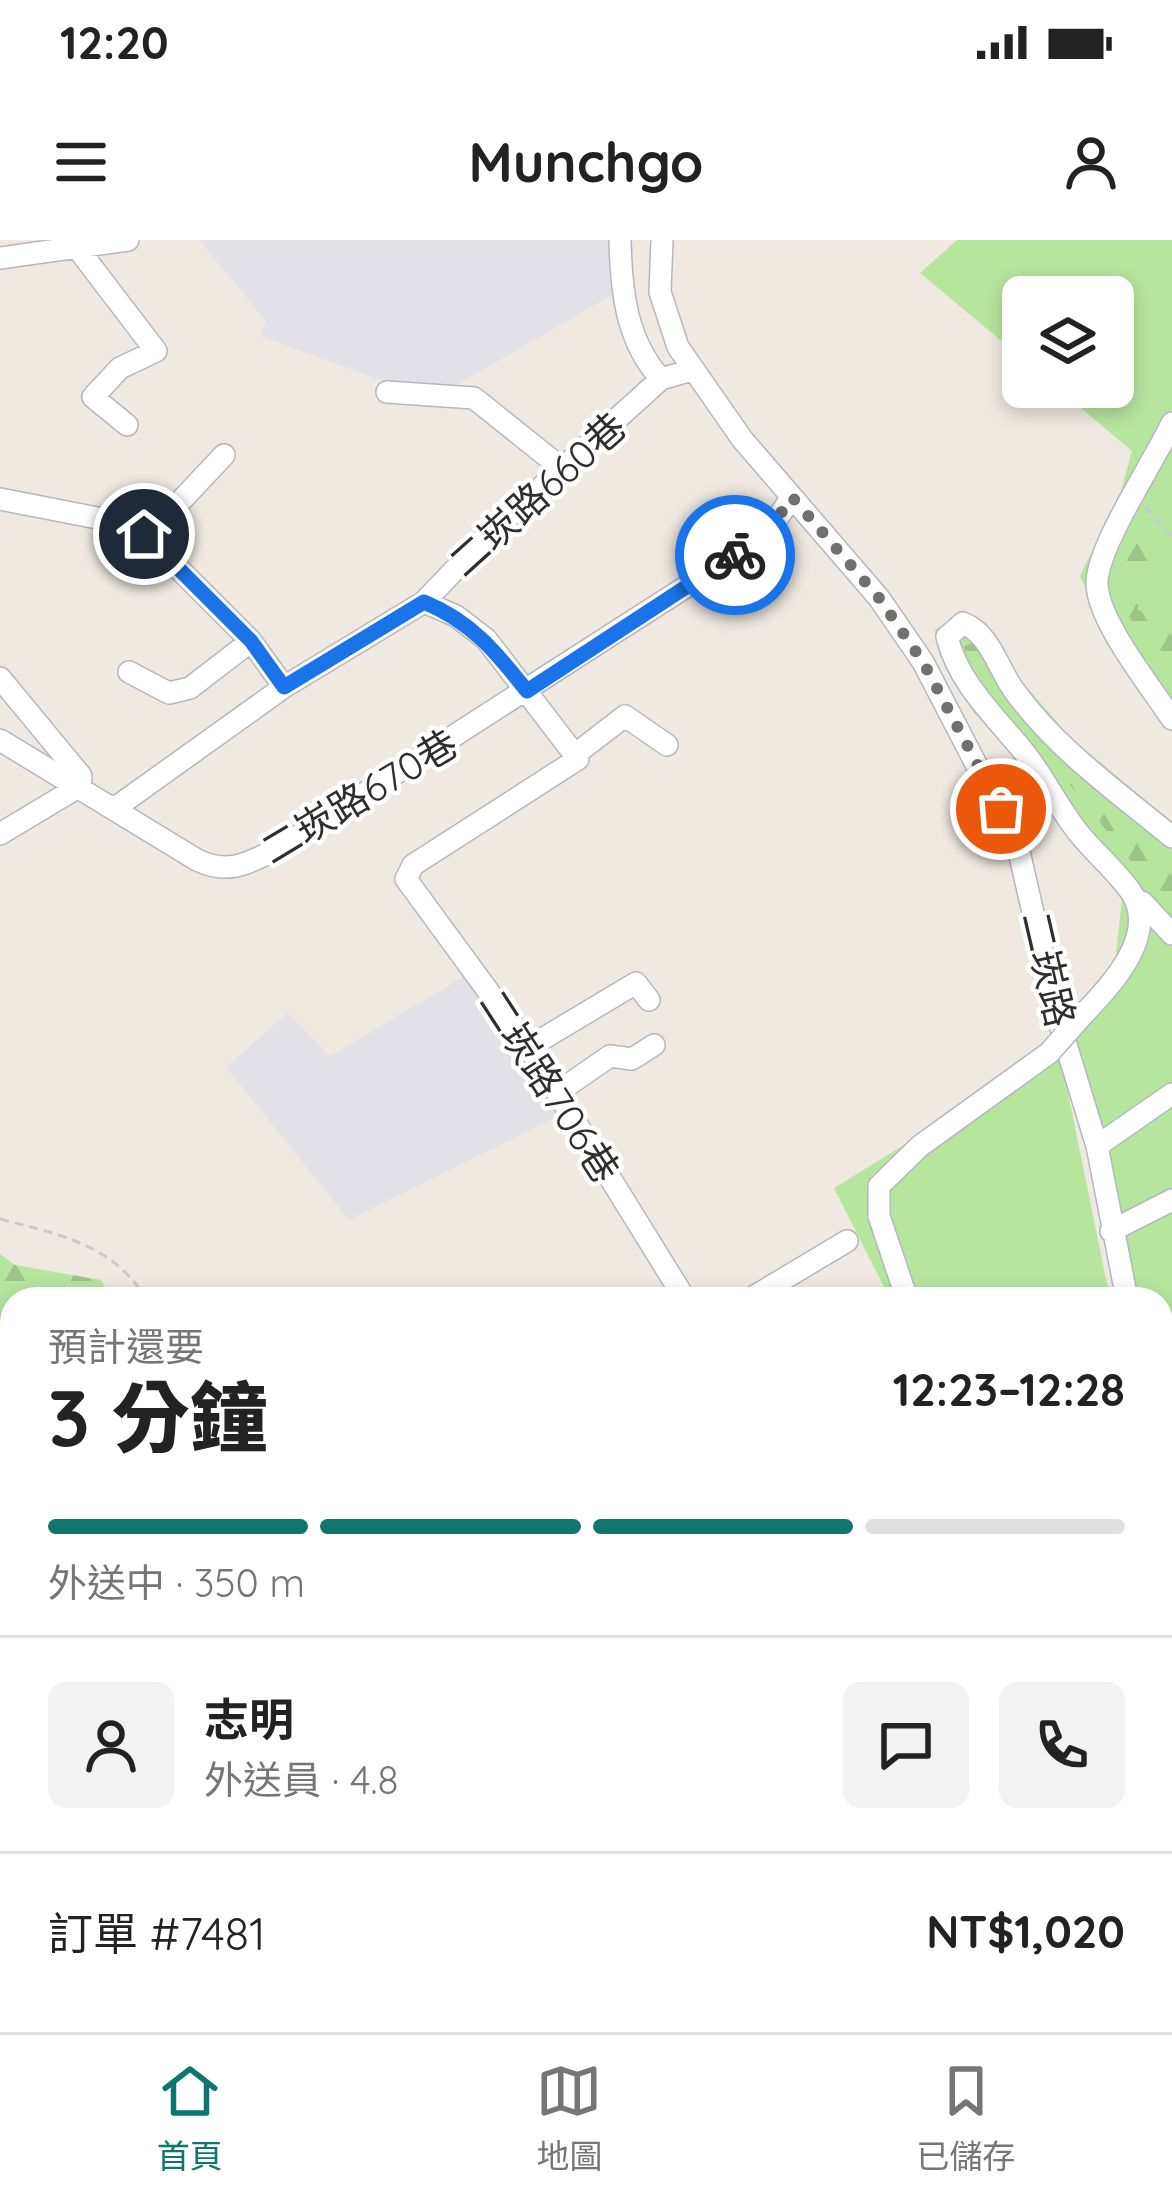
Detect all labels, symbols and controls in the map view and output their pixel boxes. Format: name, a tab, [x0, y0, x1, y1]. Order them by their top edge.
text: 12:20	[60, 14, 169, 70]
text: Munchgo	[469, 128, 703, 196]
icon: menu	[48, 129, 114, 195]
icon: person	[1058, 129, 1124, 195]
map controls	[1002, 276, 1134, 408]
button: layers	[1002, 276, 1134, 408]
street label: 二崁路660巷	[438, 402, 636, 586]
pin	[93, 483, 195, 585]
courier	[675, 495, 795, 615]
icon: home	[111, 501, 177, 567]
icon: bike	[702, 522, 768, 588]
street label: 二崁路670巷	[252, 718, 466, 874]
pin	[950, 758, 1052, 860]
icon: bag	[968, 776, 1034, 842]
street label: 二崁路	[1012, 906, 1086, 1032]
street label: 二崁路706巷	[469, 980, 631, 1192]
text: 預計還要	[48, 1322, 204, 1371]
text: 12:23–12:28	[893, 1361, 1125, 1417]
text: 3 分鐘	[48, 1368, 268, 1466]
text: 外送中 · 350 m	[48, 1558, 305, 1607]
button: person	[48, 1682, 174, 1808]
button: chat	[843, 1682, 969, 1808]
button: phone	[999, 1682, 1125, 1808]
text: 志明	[204, 1691, 294, 1747]
text: 外送員 · 4.8	[204, 1755, 399, 1804]
text: NT$1,020	[926, 1903, 1125, 1959]
text: 訂單 #7481	[48, 1905, 266, 1961]
tab: 首頁	[157, 2058, 223, 2178]
tab: 地圖	[536, 2058, 602, 2178]
tab: 已儲存	[916, 2058, 1015, 2178]

